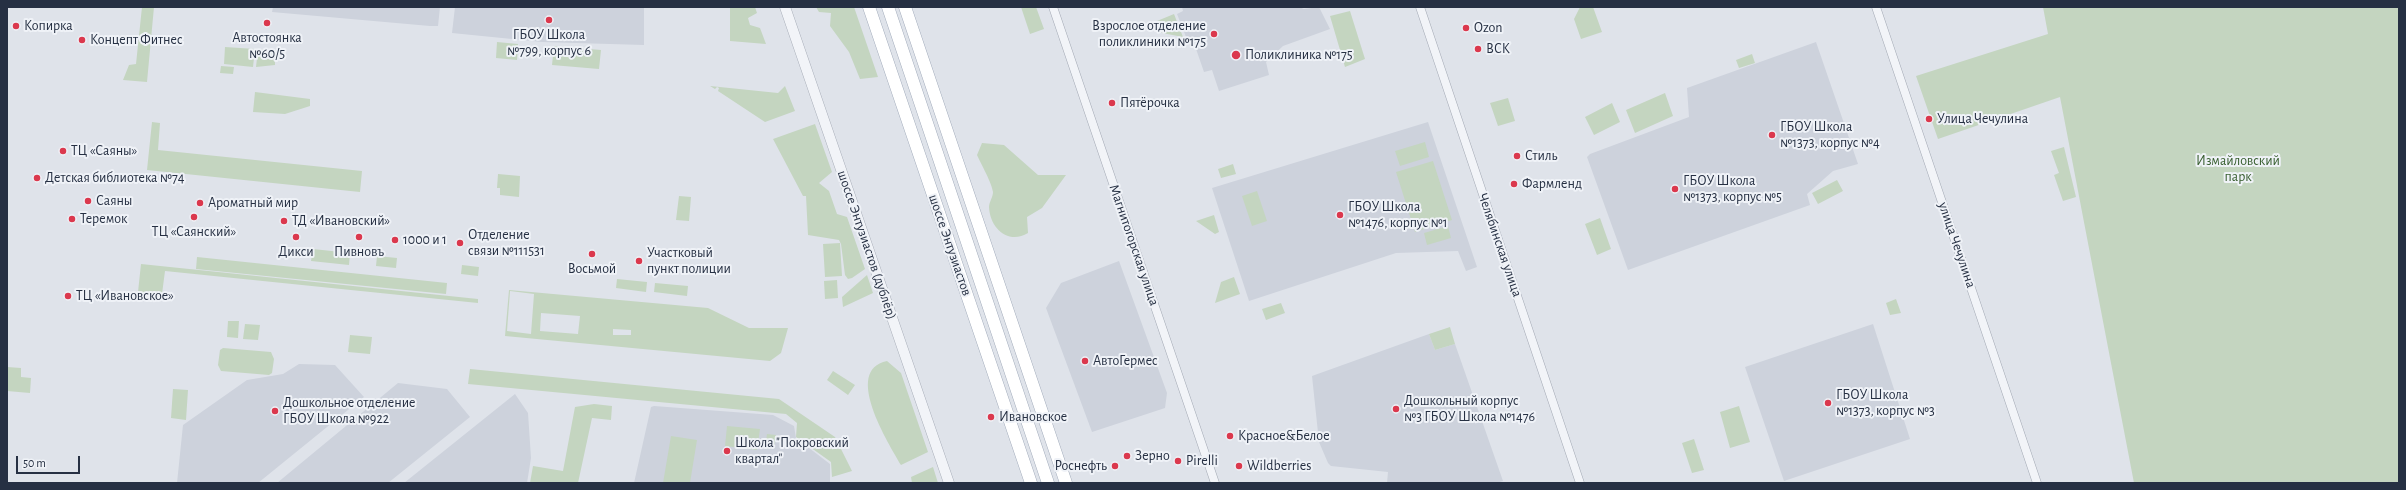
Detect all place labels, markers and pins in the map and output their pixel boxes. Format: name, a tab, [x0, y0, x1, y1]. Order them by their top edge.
marker: ГБОУ Школа №799, корпус 6	[544, 15, 554, 25]
place label: Копирка	[24, 18, 73, 34]
marker: Автостоянка №60/5	[262, 18, 272, 28]
place label: Взрослое отделение поликлиники №175	[1092, 18, 1206, 50]
place label: Ozon	[1474, 20, 1502, 36]
marker: Копирка	[11, 21, 21, 31]
marker: Ozon	[1461, 23, 1471, 33]
place label: ГБОУ Школа №799, корпус 6	[507, 27, 591, 60]
marker: Взрослое отделение поликлиники №175	[1209, 29, 1219, 39]
place label: Автостоянка №60/5	[232, 30, 302, 62]
place label: Концепт Фитнес	[90, 32, 183, 48]
marker: Концепт Фитнес	[77, 35, 87, 45]
place label: ВСК	[1486, 41, 1510, 57]
marker: ВСК	[1473, 44, 1483, 54]
place label: Поликлиника №175	[1245, 47, 1353, 63]
marker: Поликлиника №175	[1230, 49, 1242, 61]
place label: Пятёрочка	[1120, 95, 1180, 111]
marker: Пятёрочка	[1107, 98, 1117, 108]
place label: Улица Чечулина	[1937, 111, 2028, 127]
marker: Улица Чечулина	[1924, 114, 1934, 124]
place label: ГБОУ Школа №1373, корпус №4	[1780, 119, 1880, 152]
marker: ГБОУ Школа №1373, корпус №4	[1767, 130, 1777, 140]
place label: ТЦ «Саяны»	[71, 143, 137, 159]
marker: ТЦ «Саяны»	[58, 146, 68, 156]
place label: Стиль	[1525, 148, 1557, 164]
marker: Стиль	[1512, 151, 1522, 161]
place label: Детская библиотека №74	[45, 170, 185, 186]
marker: Детская библиотека №74	[32, 173, 42, 183]
place label: ГБОУ Школа №1373, корпус №5	[1683, 173, 1782, 206]
place label: Фармленд	[1522, 176, 1582, 192]
marker: Фармленд	[1509, 179, 1519, 189]
marker: ГБОУ Школа №1373, корпус №5	[1670, 184, 1680, 194]
place label: Саяны	[96, 193, 132, 209]
place label: Ароматный мир	[208, 195, 298, 211]
marker: Саяны	[83, 196, 93, 206]
marker: Ароматный мир	[195, 198, 205, 208]
place label: ГБОУ Школа №1476, корпус №1	[1348, 199, 1448, 232]
marker: ГБОУ Школа №1476, корпус №1	[1335, 210, 1345, 220]
place label: Теремок	[80, 211, 127, 227]
marker: ТЦ «Саянский»	[189, 212, 199, 222]
place label: ТД «Ивановский»	[292, 213, 390, 229]
marker: Теремок	[67, 214, 77, 224]
marker: ТД «Ивановский»	[279, 216, 289, 226]
place label: ТЦ «Саянский»	[152, 224, 236, 240]
place label: Отделение связи №111531	[468, 227, 545, 260]
marker: Дикси	[291, 232, 301, 242]
marker: Пивновъ	[354, 232, 364, 242]
place label: 1000 и 1	[403, 232, 447, 248]
marker: 1000 и 1	[390, 235, 400, 245]
marker: Отделение связи №111531	[455, 238, 465, 248]
place label: Дикси	[278, 244, 314, 260]
place label: Пивновъ	[334, 244, 384, 260]
place label: Участковый пункт полиции	[647, 245, 731, 278]
marker: Восьмой	[587, 249, 597, 259]
marker: Участковый пункт полиции	[634, 256, 644, 266]
place label: Восьмой	[568, 261, 616, 277]
place label: ТЦ «Ивановское»	[76, 288, 174, 304]
marker: ТЦ «Ивановское»	[63, 291, 73, 301]
place label: АвтоГермес	[1093, 353, 1158, 369]
marker: АвтоГермес	[1080, 356, 1090, 366]
place label: ГБОУ Школа №1373, корпус №3	[1836, 387, 1935, 420]
place label: Дошкольный корпус №3 ГБОУ Школа №1476	[1404, 393, 1535, 426]
place label: Дошкольное отделение ГБОУ Школа №922	[283, 395, 415, 428]
marker: ГБОУ Школа №1373, корпус №3	[1823, 398, 1833, 408]
marker: Дошкольный корпус №3 ГБОУ Школа №1476	[1391, 404, 1401, 414]
marker: Дошкольное отделение ГБОУ Школа №922	[270, 406, 280, 416]
place label: Ивановское	[999, 409, 1067, 425]
marker: Ивановское	[986, 412, 996, 422]
place label: Красное&Белое	[1238, 428, 1330, 444]
marker: Красное&Белое	[1225, 431, 1235, 441]
place label: Школа "Покровский квартал"	[735, 435, 849, 468]
marker: Школа "Покровский квартал"	[722, 446, 732, 456]
place label: Зерно	[1135, 448, 1170, 464]
marker: Зерно	[1122, 451, 1132, 461]
place label: Pirelli	[1186, 453, 1218, 469]
marker: Pirelli	[1173, 456, 1183, 466]
place label: Роснефть	[1055, 458, 1107, 474]
place label: Wildberries	[1247, 458, 1311, 474]
marker: Роснефть	[1110, 461, 1120, 471]
marker: Wildberries	[1234, 461, 1244, 471]

